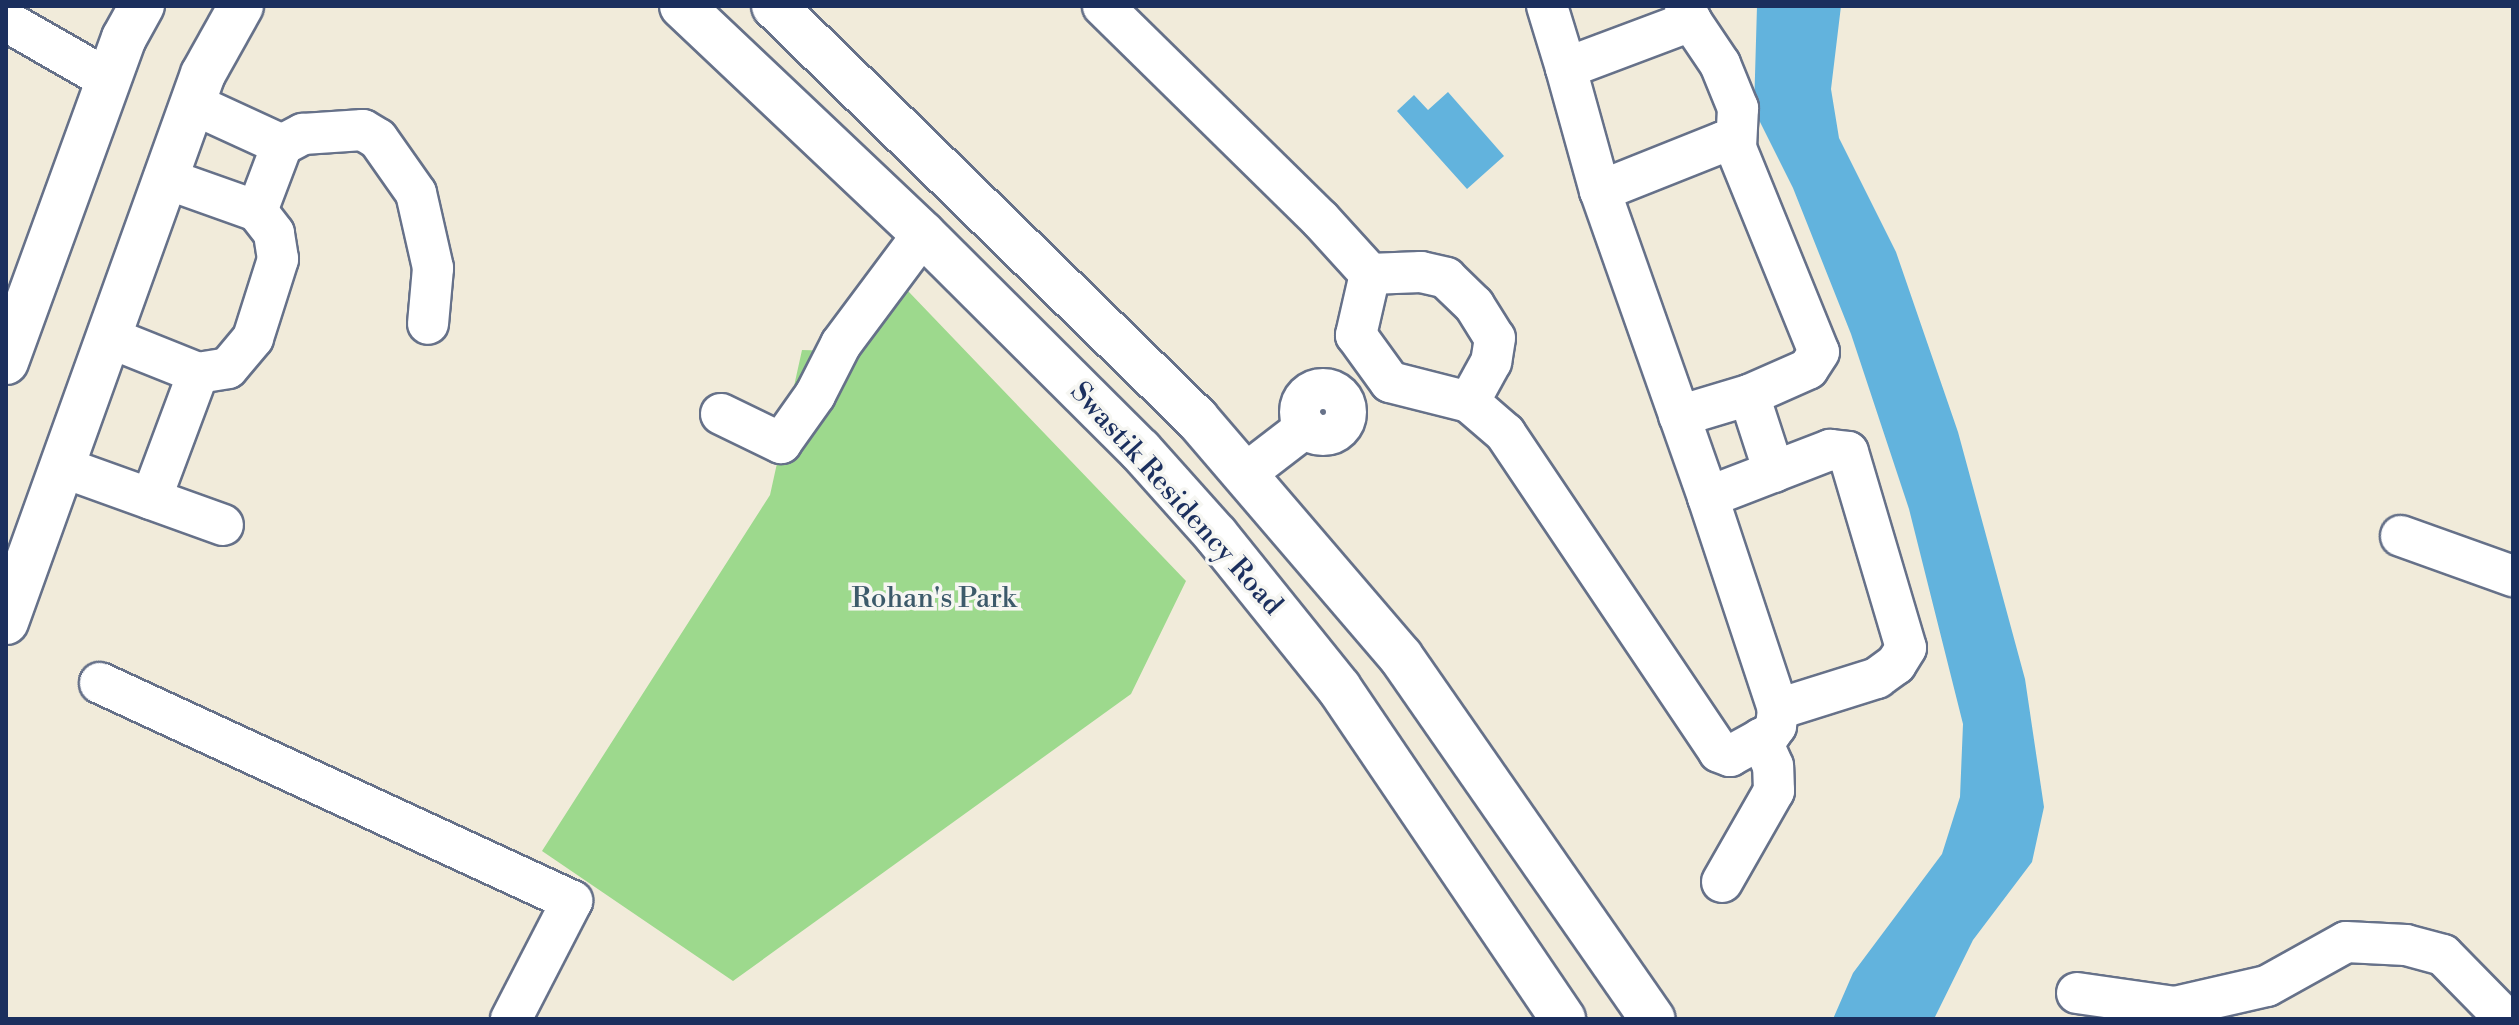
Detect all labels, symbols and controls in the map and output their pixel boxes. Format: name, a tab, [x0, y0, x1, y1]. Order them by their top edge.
street label: Swastik Residency Road	[1063, 376, 1289, 622]
park label: Rohan's Park	[852, 582, 1016, 616]

